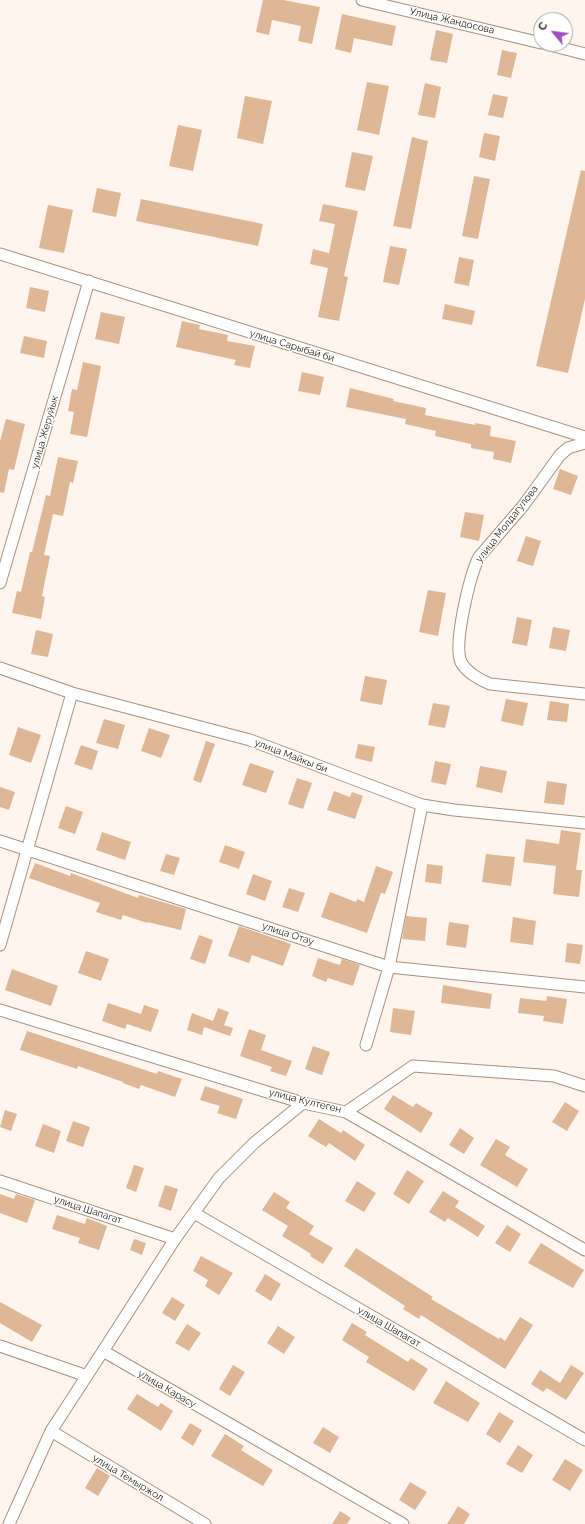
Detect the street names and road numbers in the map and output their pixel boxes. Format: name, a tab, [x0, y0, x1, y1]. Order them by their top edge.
street label: Улица Жандосова	[408, 5, 496, 37]
street label: улица Сарыбай би	[248, 327, 336, 365]
street label: улица Жеруйык	[29, 394, 61, 470]
street label: улица Молдагулова	[473, 483, 541, 565]
street label: улица Майкы би	[253, 737, 329, 775]
street label: улица Отау	[261, 920, 315, 948]
street label: улица Култеген	[267, 1086, 343, 1116]
street label: улица Шапагат	[52, 1193, 124, 1227]
street label: улица Шапагат	[355, 1304, 423, 1350]
street label: улица Карасу	[136, 1368, 198, 1410]
street label: улица Темыржол	[90, 1452, 166, 1504]

